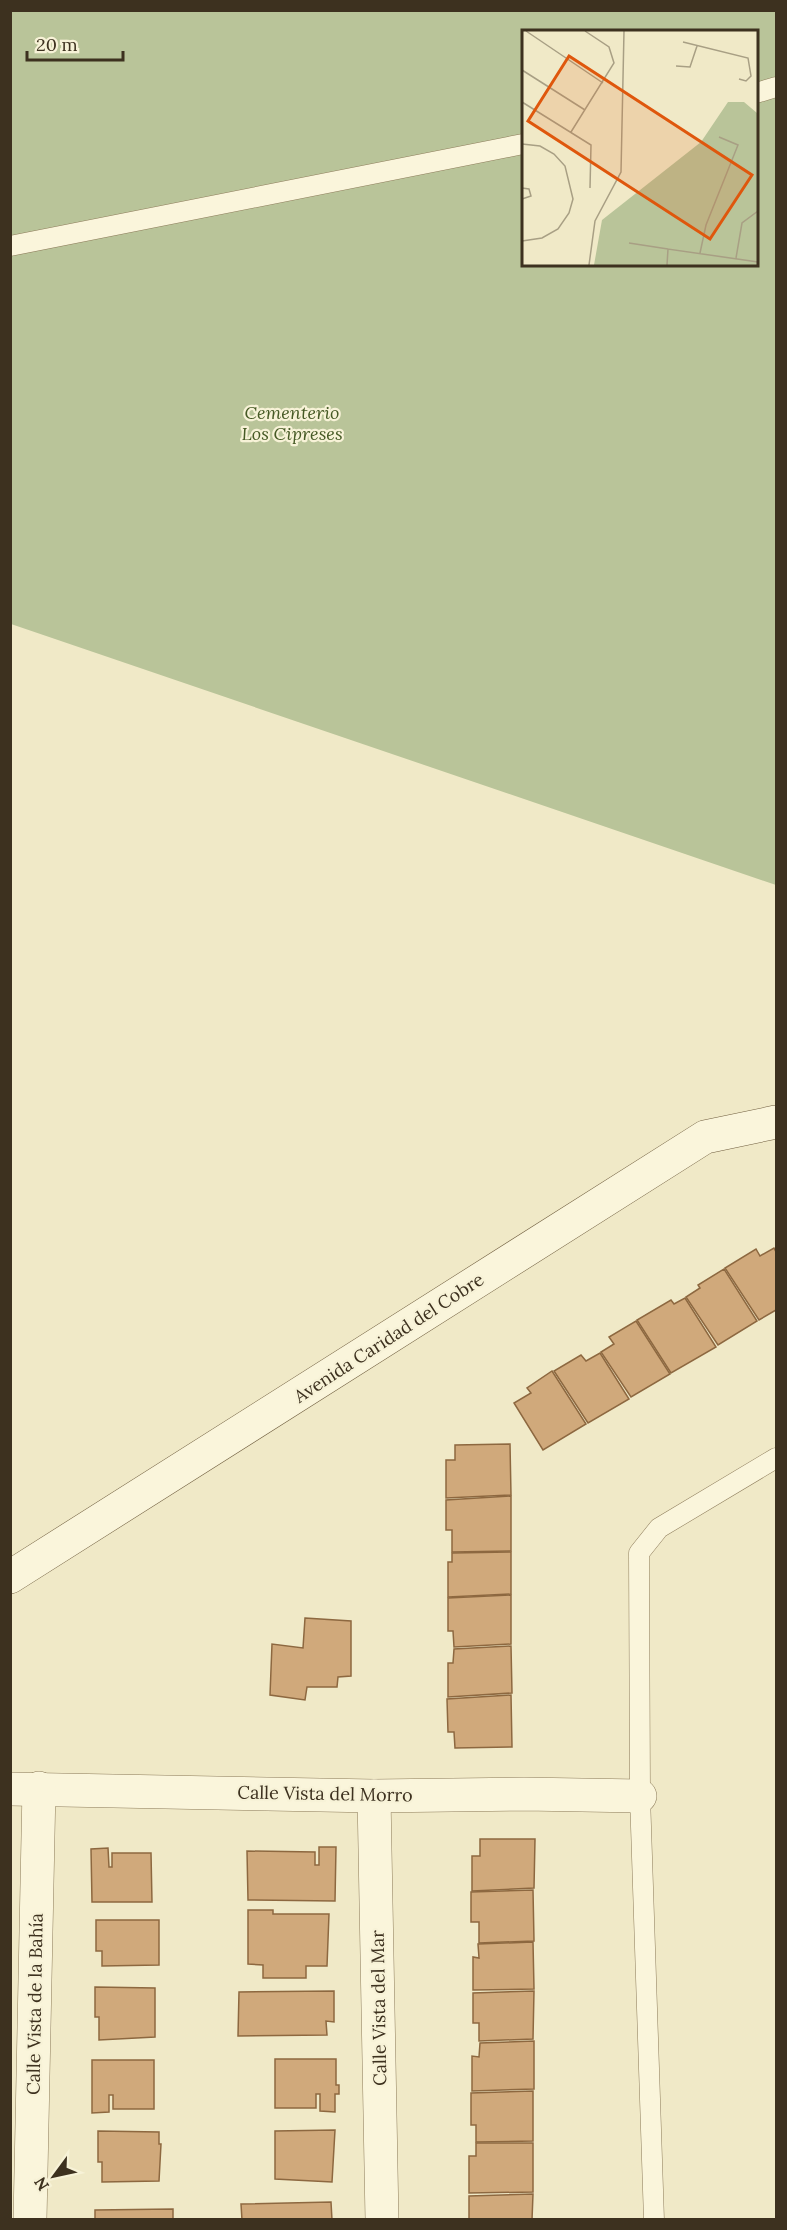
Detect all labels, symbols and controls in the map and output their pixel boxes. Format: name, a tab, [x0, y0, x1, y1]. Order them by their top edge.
scale bar	[27, 24, 123, 62]
inset map	[522, 30, 757, 266]
text: 20 m	[36, 33, 78, 56]
park label: Cementerio Los Cipreses	[241, 401, 343, 445]
street label: Avenida Caridad del Cobre	[289, 1267, 488, 1408]
street label: Calle Vista del Morro	[237, 1780, 413, 1807]
street label: Calle Vista de la Bahía	[21, 1913, 48, 2095]
street label: Calle Vista del Mar	[366, 1930, 391, 2086]
north arrow	[24, 2146, 84, 2206]
text: N	[30, 2174, 53, 2195]

